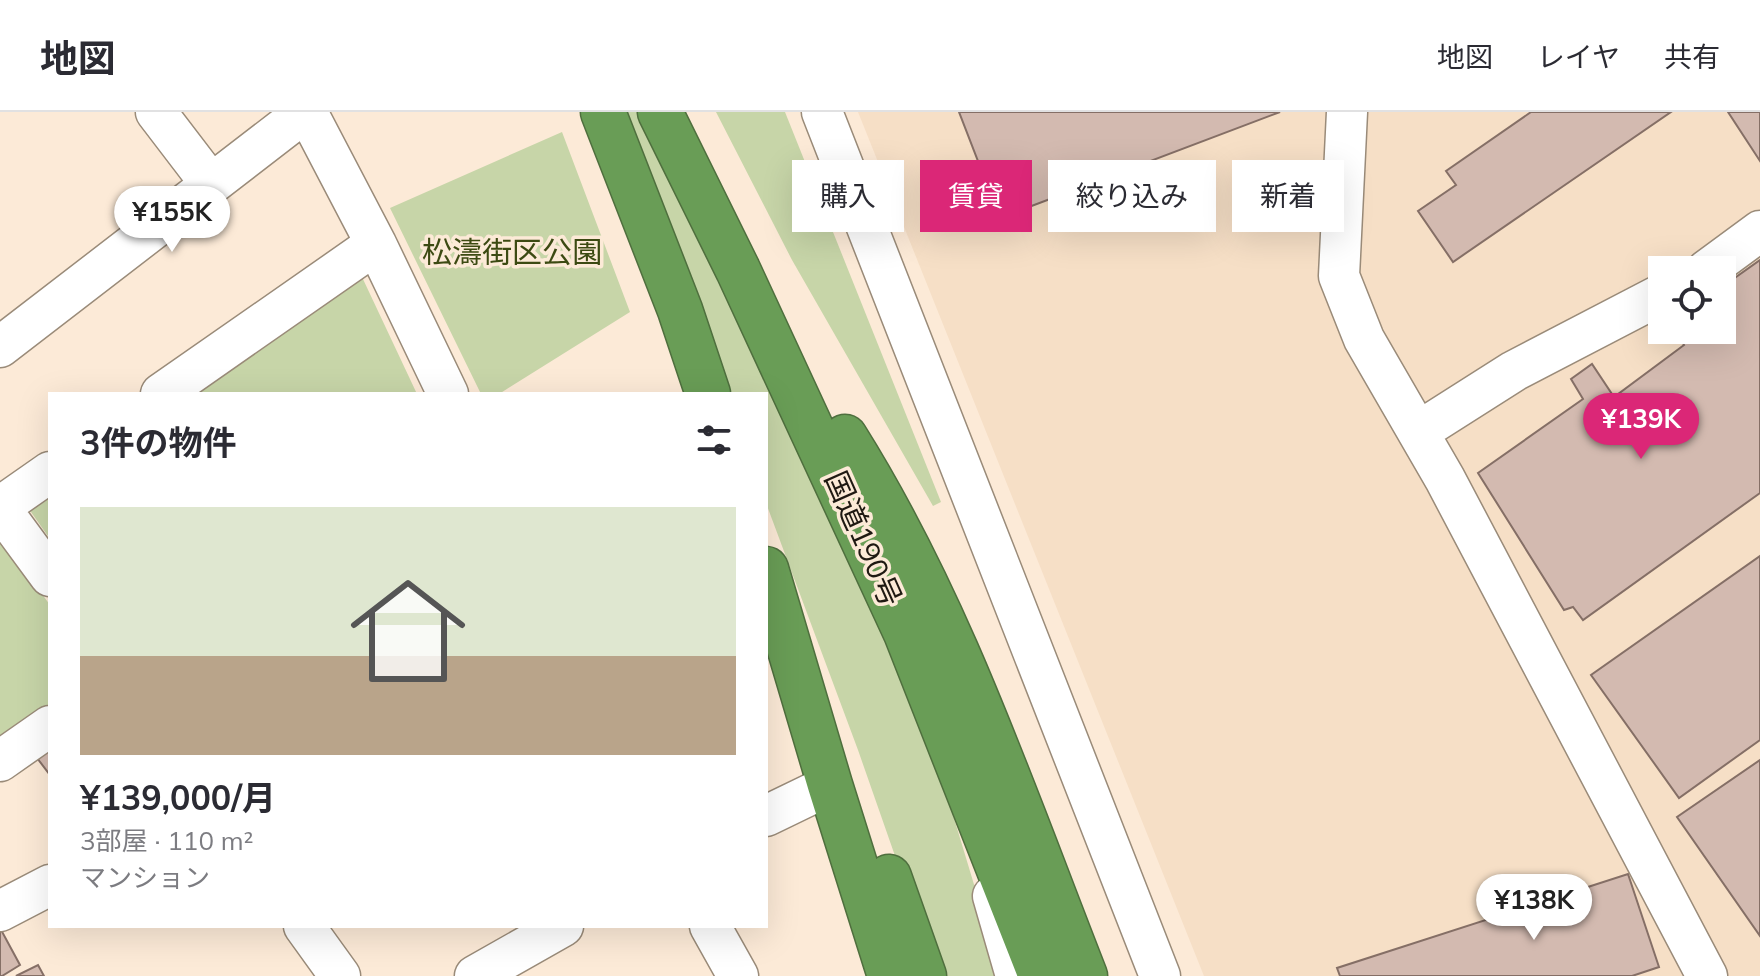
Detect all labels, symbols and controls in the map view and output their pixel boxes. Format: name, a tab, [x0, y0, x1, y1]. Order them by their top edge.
text: 地図	[40, 34, 116, 82]
text: 地図	[1437, 39, 1493, 74]
text: レイヤ	[1537, 39, 1620, 74]
text: 共有	[1664, 39, 1720, 74]
chip: 購入	[792, 160, 904, 232]
chip: 賃貸	[920, 160, 1032, 232]
chip: 絞り込み	[1048, 160, 1216, 232]
chip: 新着	[1232, 160, 1344, 232]
pin: ¥155K	[116, 186, 228, 254]
text: ¥155K	[132, 195, 212, 228]
park label: 松濤街区公園	[422, 233, 602, 271]
map controls	[1648, 256, 1736, 344]
button: locate	[1648, 256, 1736, 344]
pin: ¥139K	[1585, 393, 1697, 461]
text: ¥139K	[1601, 402, 1681, 435]
icon: filters	[692, 418, 736, 462]
text: 3件の物件	[80, 421, 236, 464]
street label: 国道190号	[817, 465, 911, 612]
icon: home	[336, 559, 480, 703]
text: ¥139,000/月	[80, 776, 276, 819]
text: 3部屋 · 110 m²	[80, 824, 253, 857]
text: マンション	[80, 861, 210, 894]
pin: ¥138K	[1478, 874, 1590, 942]
text: ¥138K	[1494, 883, 1574, 916]

